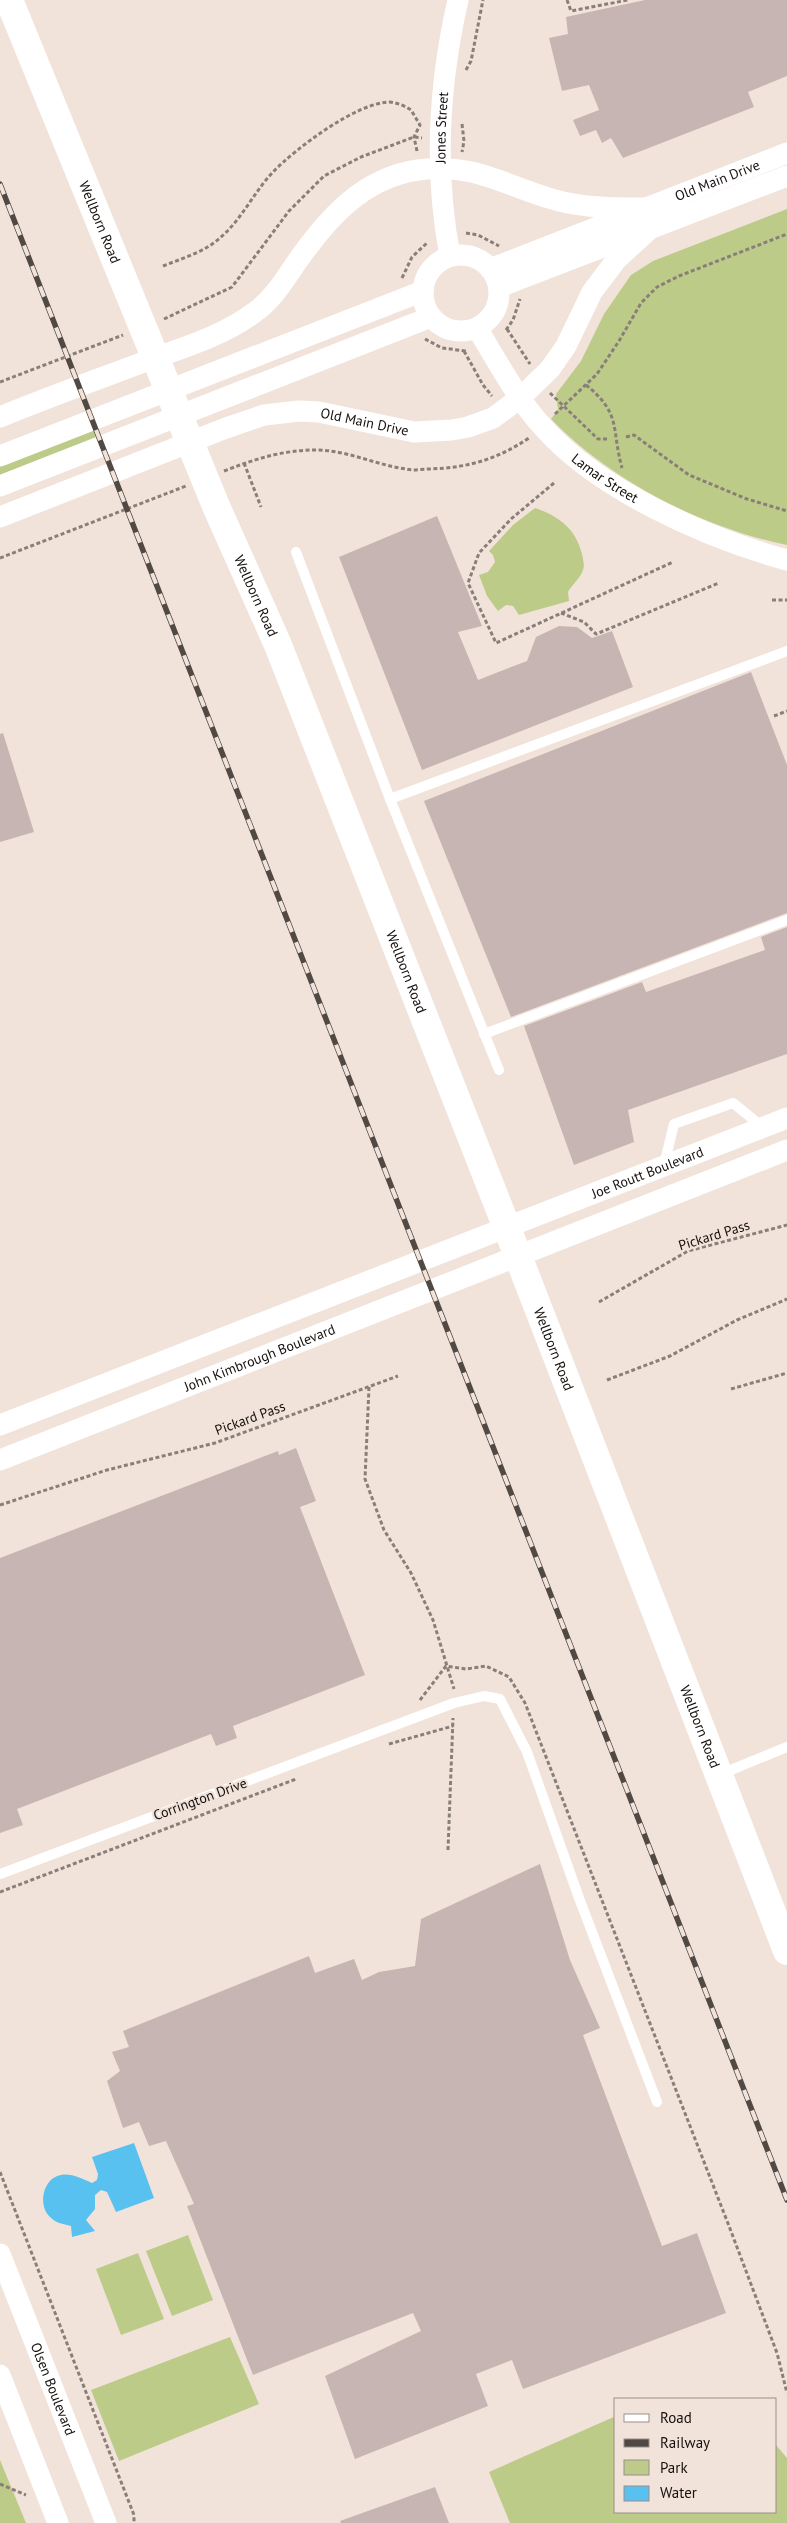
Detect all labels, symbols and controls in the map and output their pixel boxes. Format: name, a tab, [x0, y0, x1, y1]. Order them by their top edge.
street label: Jones Street	[431, 91, 452, 165]
street label: Old Main Drive	[672, 156, 762, 205]
street label: Wellborn Road	[75, 178, 125, 266]
street label: Old Main Drive	[319, 404, 410, 440]
street label: Lamar Street	[568, 449, 642, 507]
street label: Wellborn Road	[230, 552, 282, 639]
street label: Wellborn Road	[382, 928, 431, 1016]
street label: Joe Routt Boulevard	[588, 1142, 706, 1203]
street label: Pickard Pass	[676, 1216, 752, 1254]
street label: Wellborn Road	[530, 1305, 578, 1393]
street label: John Kimbrough Boulevard	[181, 1320, 338, 1396]
street label: Pickard Pass	[212, 1397, 288, 1439]
street label: Wellborn Road	[676, 1683, 724, 1771]
street label: Corrington Drive	[151, 1774, 249, 1824]
street label: Olsen Boulevard	[27, 2340, 80, 2438]
legend	[614, 2398, 777, 2513]
text: Road	[660, 2408, 692, 2427]
text: Railway	[660, 2433, 710, 2452]
text: Park	[660, 2458, 688, 2477]
text: Water	[660, 2483, 697, 2502]

